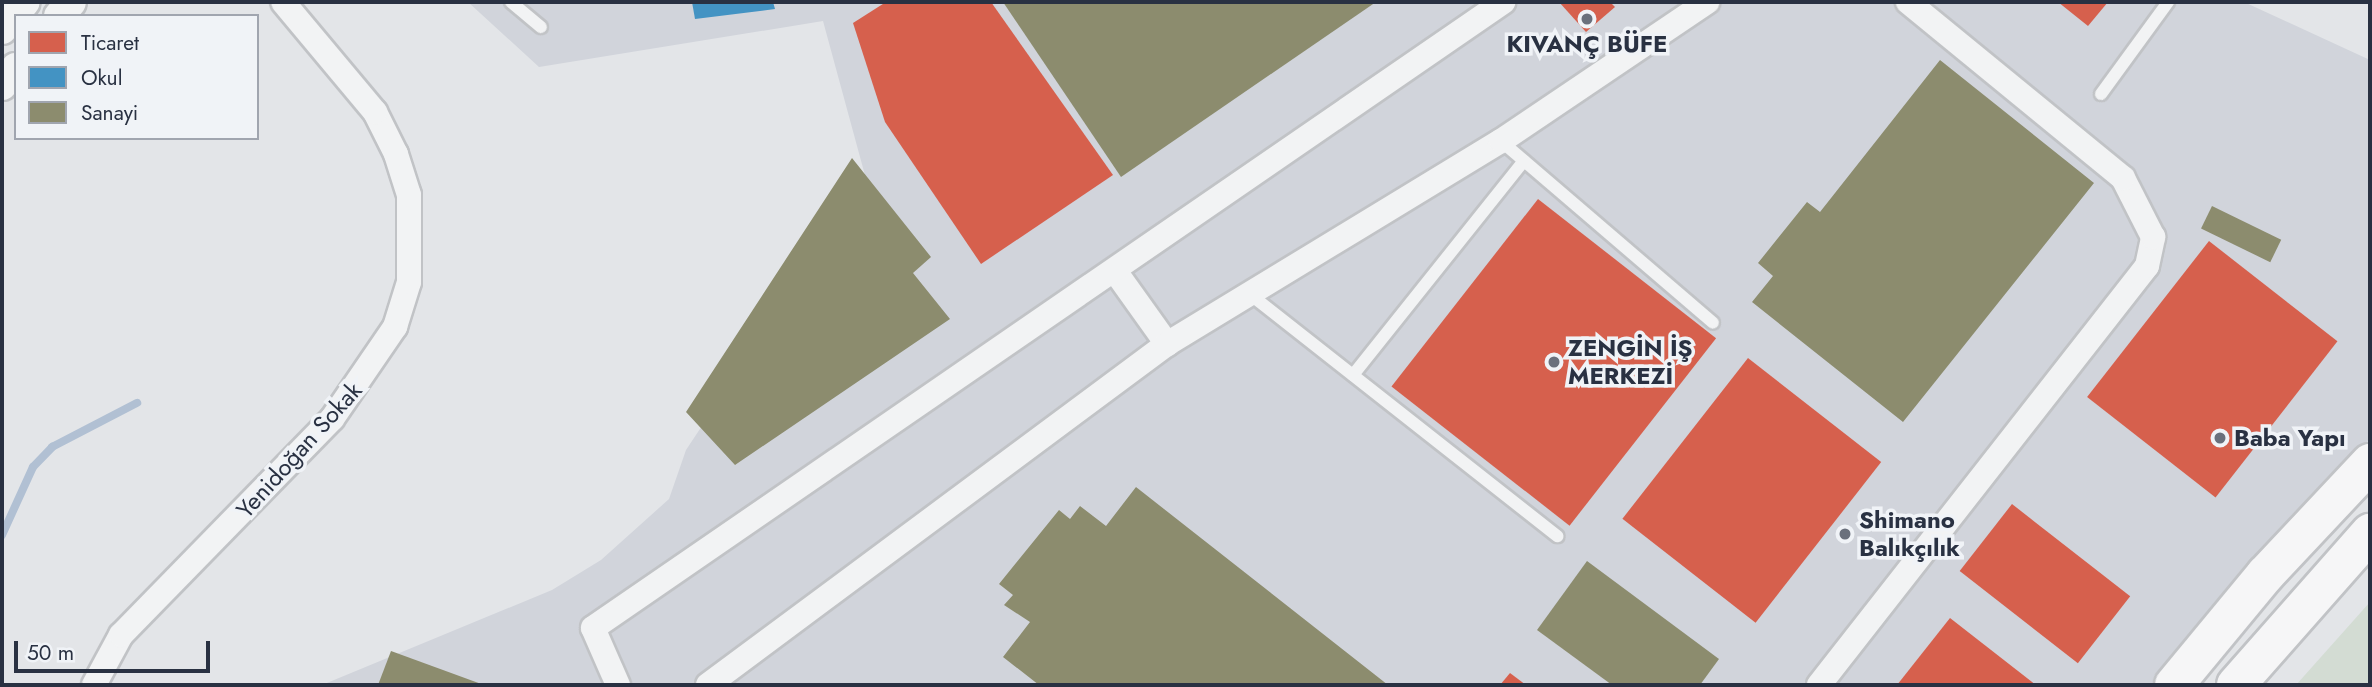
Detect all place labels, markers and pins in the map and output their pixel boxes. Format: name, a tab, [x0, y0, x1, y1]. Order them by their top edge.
marker: KIVANÇ BÜFE	[1579, 11, 1595, 27]
place label: KIVANÇ BÜFE	[1507, 30, 1667, 58]
place label: ZENGİN İŞ MERKEZİ	[1568, 334, 1693, 390]
marker: ZENGİN İŞ MERKEZİ	[1546, 354, 1562, 370]
place label: Baba Yapı	[2234, 424, 2346, 452]
marker: Baba Yapı	[2212, 430, 2228, 446]
place label: Shimano Balıkçılık	[1859, 506, 1960, 562]
marker: Shimano Balıkçılık	[1837, 526, 1853, 542]

